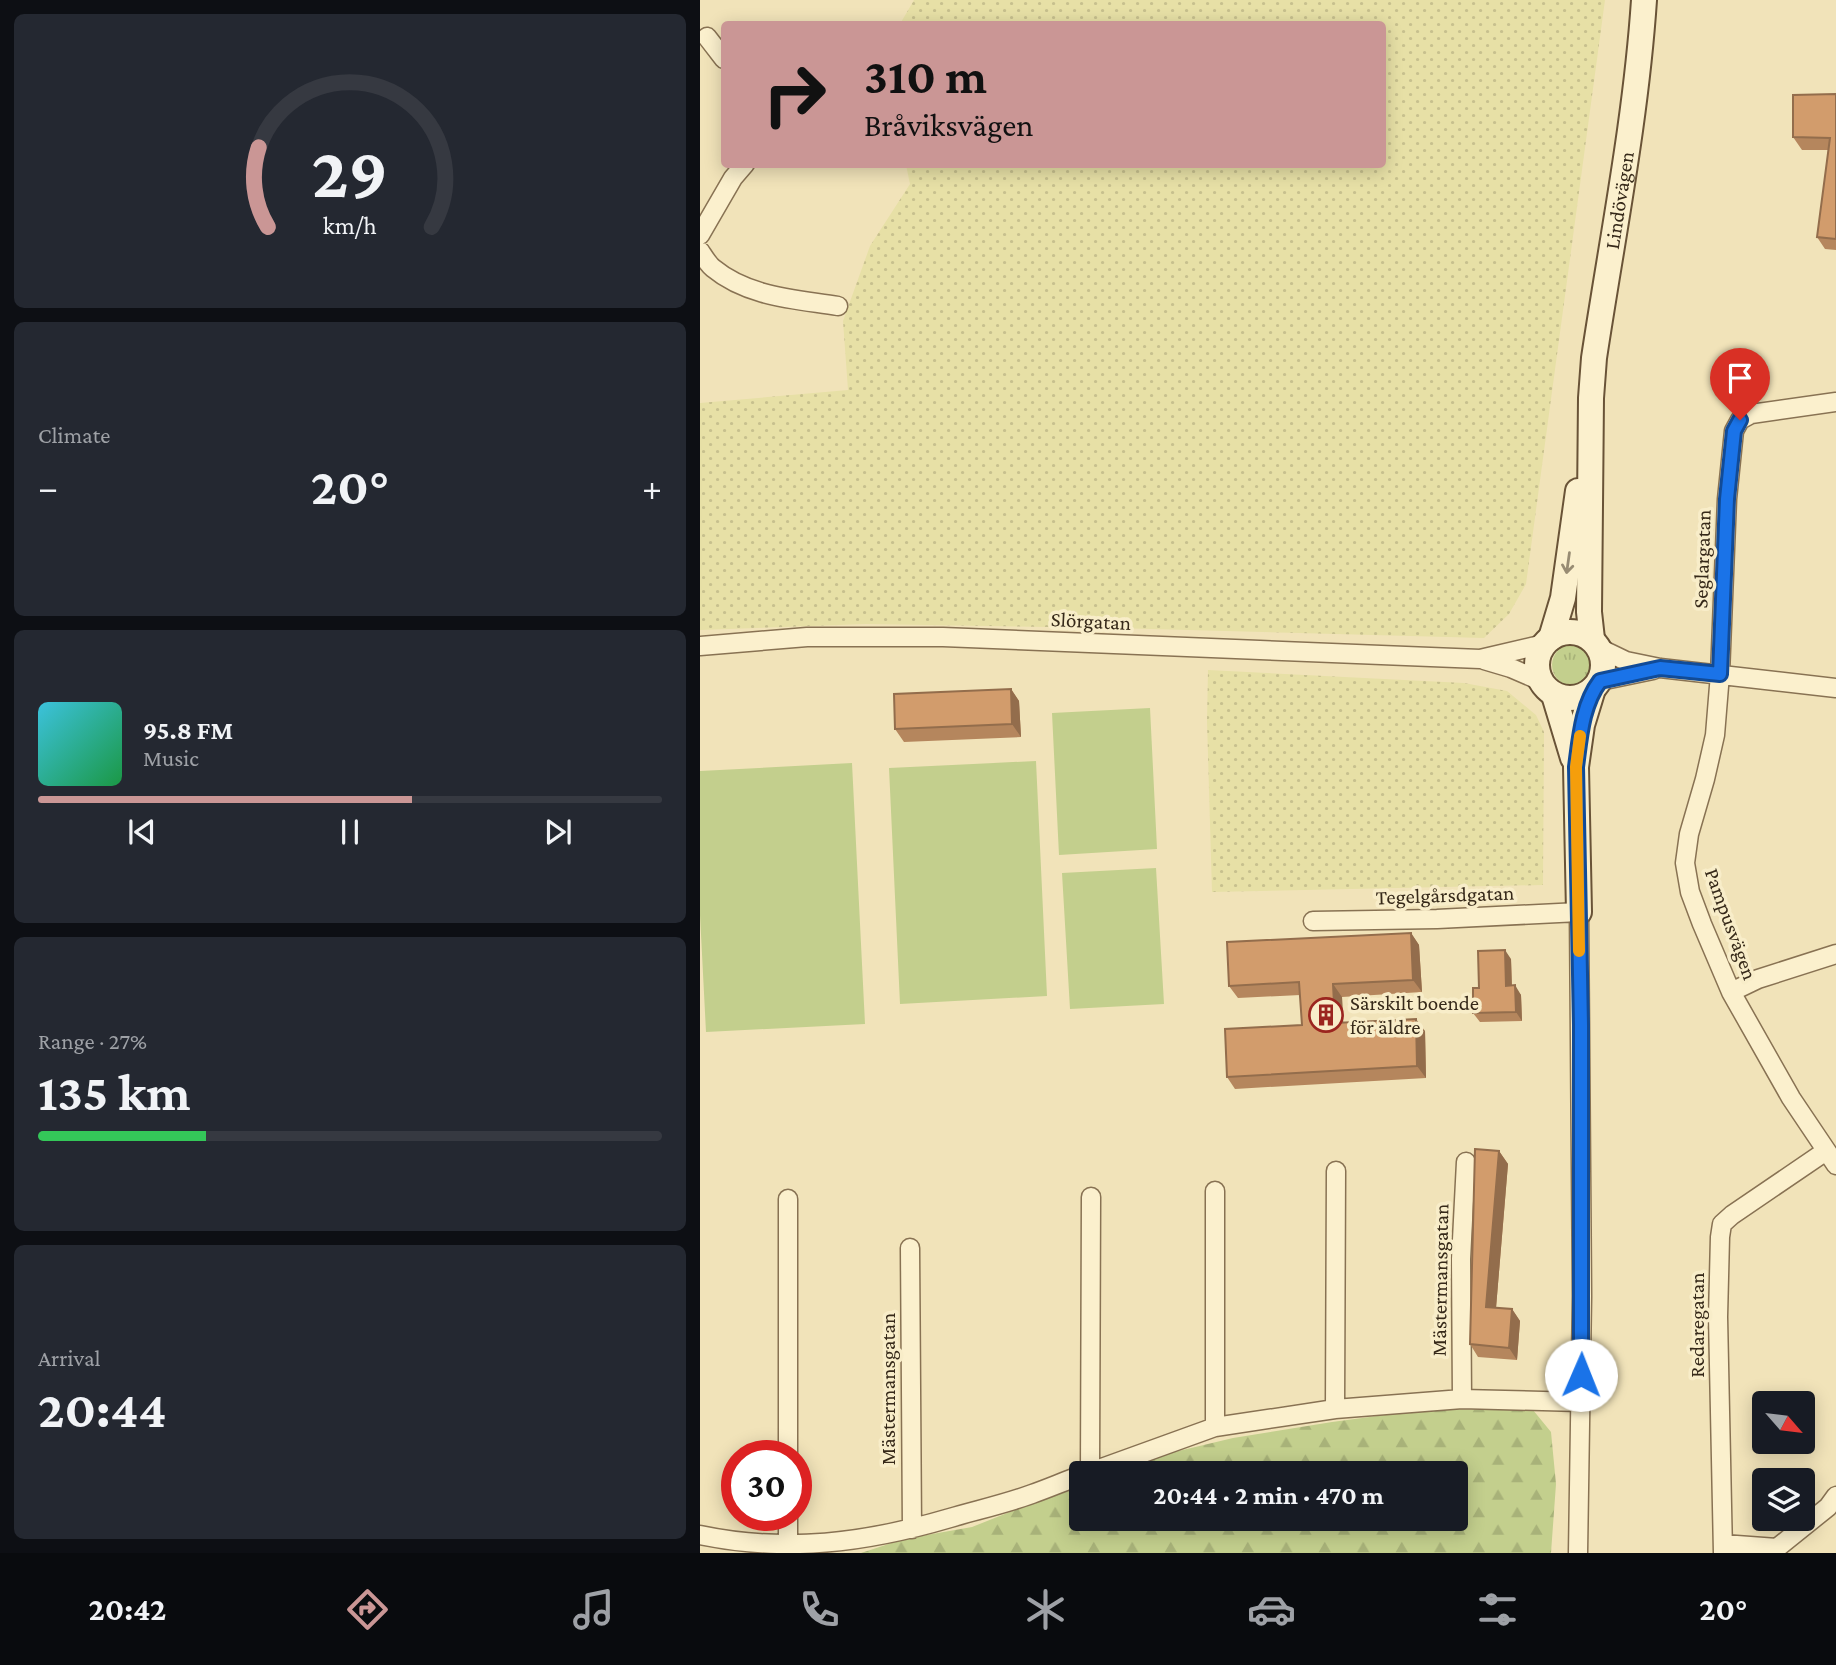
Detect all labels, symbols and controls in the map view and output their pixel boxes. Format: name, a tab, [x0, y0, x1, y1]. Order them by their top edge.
icon: right	[749, 49, 840, 140]
text: 310 m	[864, 49, 987, 104]
text: Bråviksvägen	[864, 107, 1034, 143]
text: 29	[312, 132, 388, 213]
street label: Lindövägen	[1600, 150, 1639, 251]
text: km/h	[323, 212, 377, 239]
pin	[1710, 348, 1770, 420]
icon: arrive	[1721, 359, 1759, 397]
text: Climate	[38, 422, 110, 448]
text: 20°	[311, 457, 389, 515]
text: −	[38, 466, 58, 508]
text: +	[642, 466, 662, 508]
street label: Seglargatan	[1688, 509, 1716, 609]
one-way arrow	[1561, 551, 1574, 574]
street label: Slörgatan	[1050, 607, 1132, 635]
text: 95.8 FM	[143, 716, 233, 745]
text: Music	[143, 745, 199, 771]
icon: previous	[123, 813, 161, 851]
icon: pause	[331, 813, 369, 851]
icon: next	[539, 813, 577, 851]
street label: Pampusvägen	[1700, 865, 1762, 983]
street label: Tegelgårsdgatan	[1375, 881, 1515, 909]
place label: Särskilt boende för äldre	[1350, 991, 1479, 1039]
building icon: Särskilt boende för äldre	[1307, 996, 1345, 1034]
text: Range · 27%	[38, 1028, 147, 1054]
text: 135 km	[38, 1063, 191, 1121]
street label: Mästermansgatan	[1427, 1203, 1453, 1357]
street label: Redaregatan	[1685, 1272, 1709, 1378]
street label: Mästermansgatan	[876, 1313, 900, 1465]
position arrow	[1544, 1338, 1618, 1412]
text: Arrival	[38, 1345, 101, 1371]
text: 20:44	[38, 1380, 167, 1438]
north arrow	[1752, 1391, 1815, 1454]
map controls	[1752, 1391, 1815, 1531]
speed limit sign: 30	[721, 1440, 812, 1531]
button: layers	[1752, 1468, 1815, 1531]
text: 20:44 · 2 min · 470 m	[1153, 1481, 1384, 1510]
icon: directions	[343, 1585, 392, 1634]
icon: music	[569, 1585, 618, 1634]
icon: phone	[795, 1585, 844, 1634]
icon: climate	[1021, 1585, 1070, 1634]
icon: car	[1247, 1585, 1296, 1634]
icon: filters	[1473, 1585, 1522, 1634]
text: 20:42	[88, 1591, 166, 1627]
text: 20°	[1699, 1591, 1748, 1627]

